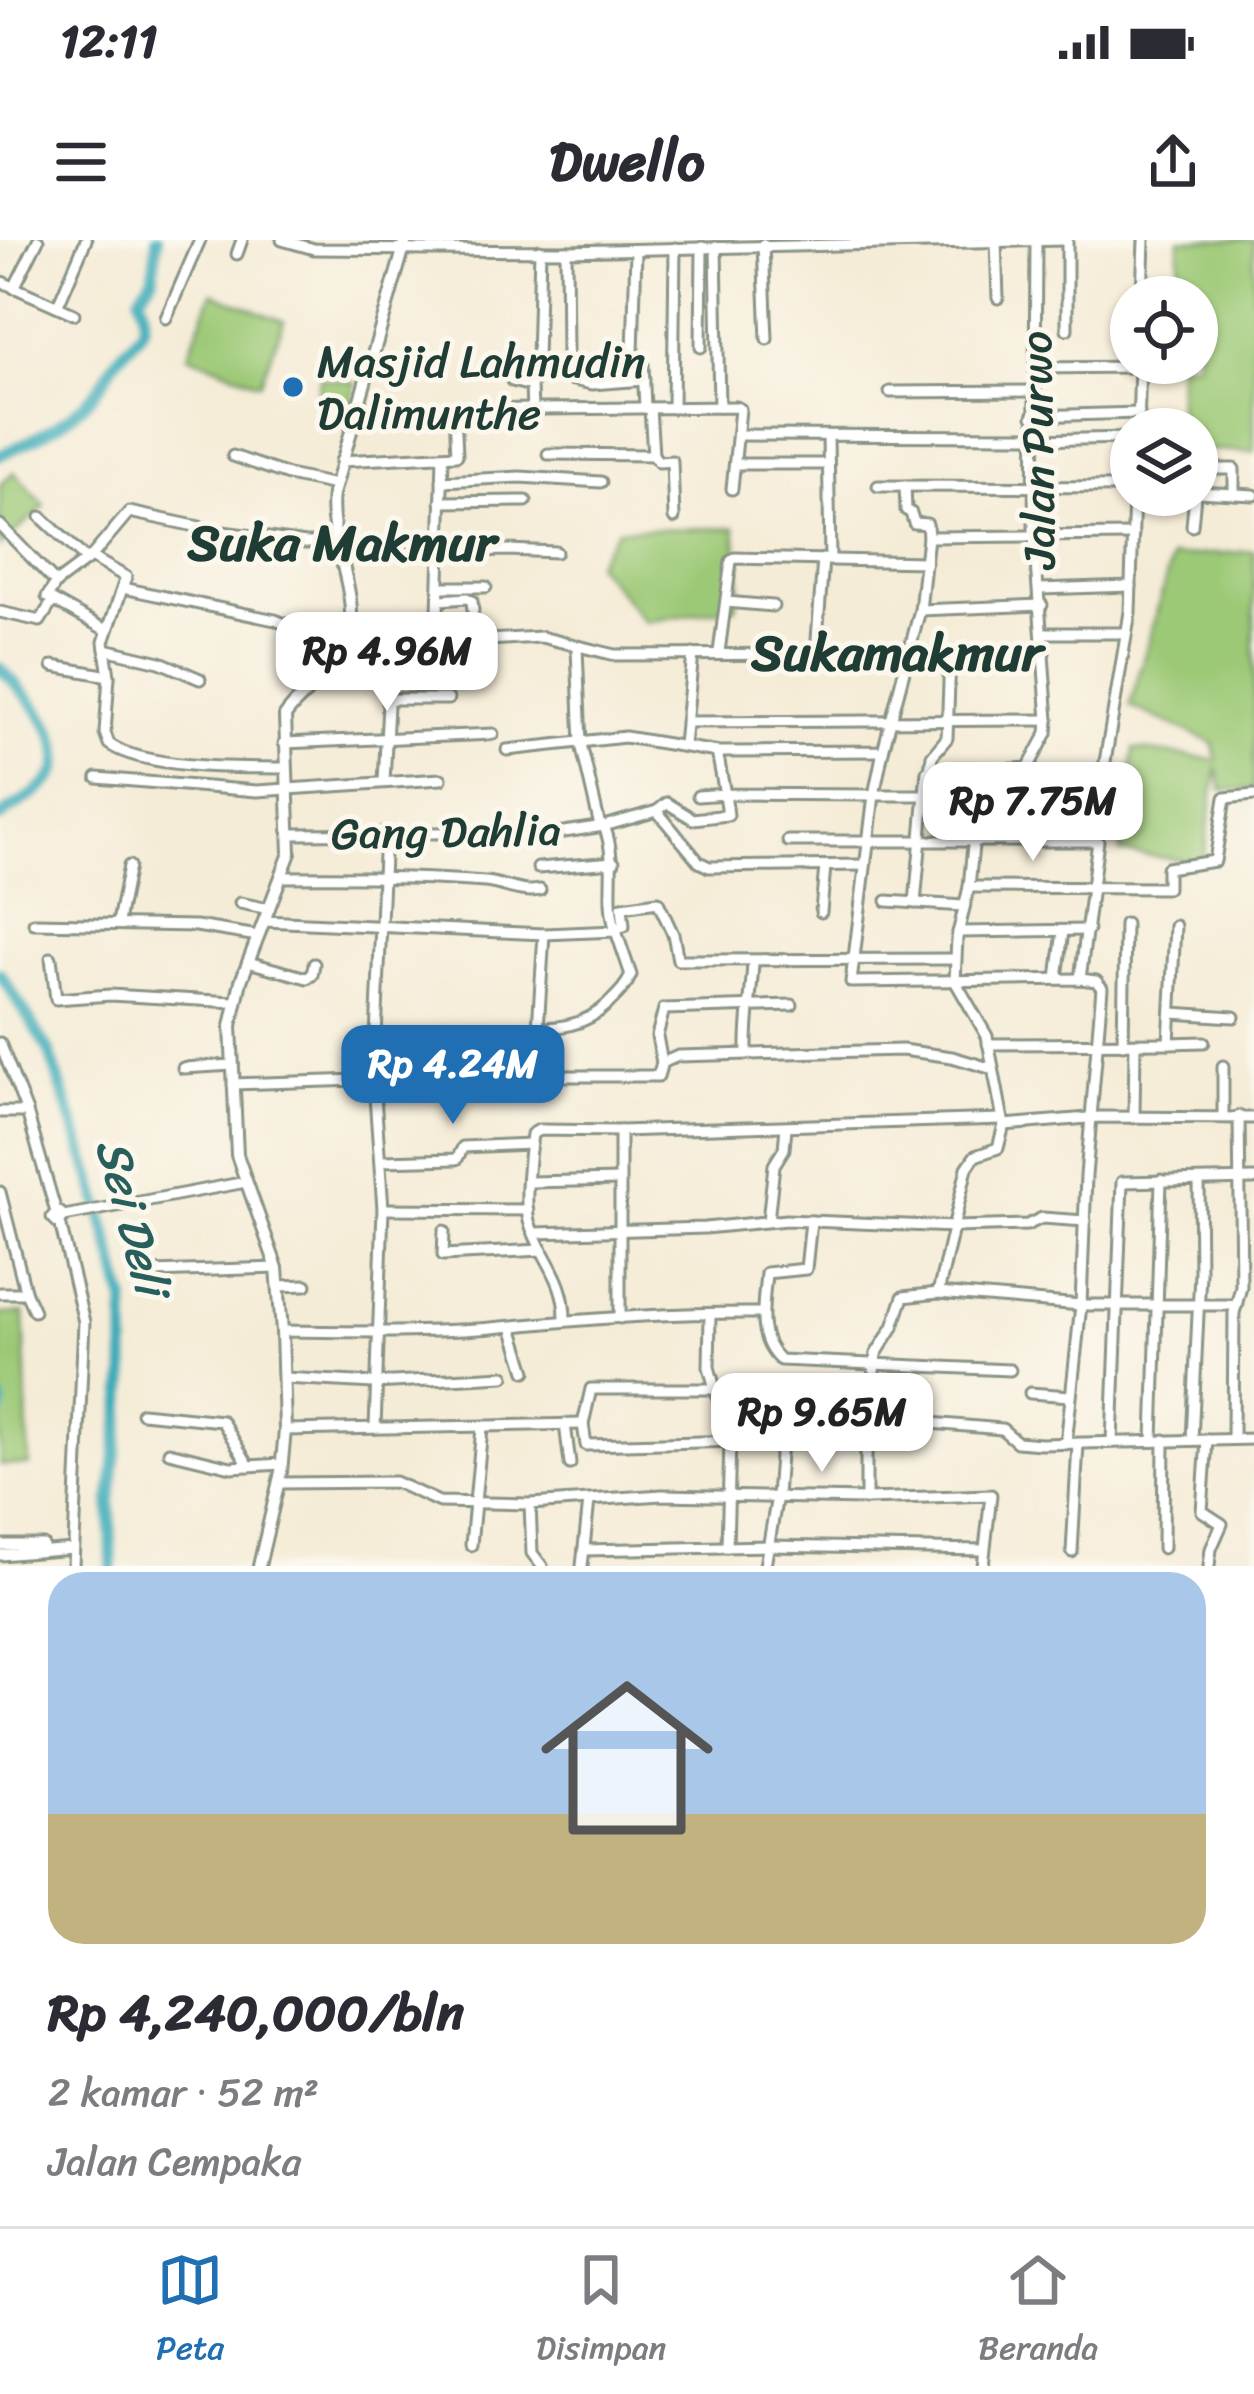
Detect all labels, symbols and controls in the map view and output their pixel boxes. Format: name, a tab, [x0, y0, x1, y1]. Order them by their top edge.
text: 12:11	[60, 2, 157, 82]
text: Dwello	[549, 114, 705, 210]
icon: menu	[48, 129, 114, 195]
icon: share	[1140, 129, 1206, 195]
map controls	[1110, 276, 1218, 516]
button: locate	[1110, 276, 1218, 384]
place label: Masjid Lahmudin Dalimunthe	[317, 322, 646, 454]
street label: Jalan Purwo	[996, 330, 1080, 572]
marker: Masjid Lahmudin Dalimunthe	[280, 374, 306, 400]
button: layers	[1110, 408, 1218, 516]
district label: Suka Makmur	[186, 498, 501, 588]
district label: Sukamakmur	[750, 608, 1047, 698]
pin: Rp 4.96M	[263, 612, 511, 714]
text: Rp 4.96M	[303, 616, 471, 685]
pin: Rp 7.75M	[909, 762, 1157, 864]
text: Rp 7.75M	[950, 766, 1116, 835]
street label: Gang Dahlia	[330, 790, 562, 874]
pin: Rp 4.24M	[329, 1025, 577, 1127]
text: Rp 4.24M	[368, 1029, 538, 1098]
water label: Sei Deli	[71, 1128, 196, 1313]
pin: Rp 9.65M	[698, 1373, 946, 1475]
text: Rp 9.65M	[738, 1377, 906, 1446]
icon: home	[519, 1650, 735, 1866]
text: Rp 4,240,000/bln	[48, 1968, 464, 2058]
text: 2 kamar · 52 m²	[48, 2058, 319, 2127]
text: Jalan Cempaka	[48, 2127, 301, 2196]
tab: Peta	[156, 2247, 224, 2377]
tab: Disimpan	[536, 2247, 666, 2377]
tab: Beranda	[978, 2247, 1098, 2377]

